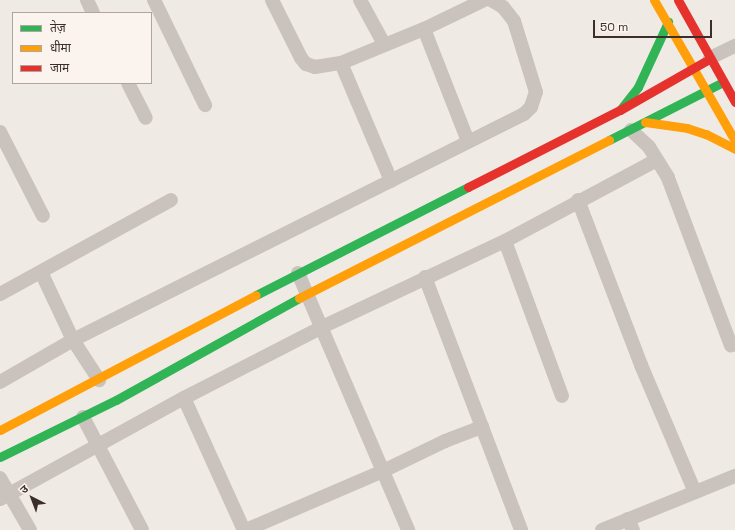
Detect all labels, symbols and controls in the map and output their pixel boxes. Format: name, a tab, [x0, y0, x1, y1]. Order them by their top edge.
legend	[12, 12, 152, 84]
scale bar	[595, 12, 714, 38]
text: 50 m	[600, 19, 628, 35]
text: तेज़	[50, 20, 66, 36]
text: धीमा	[50, 40, 71, 56]
text: जाम	[50, 60, 69, 76]
north arrow	[12, 478, 52, 518]
text: उ	[17, 482, 31, 496]

